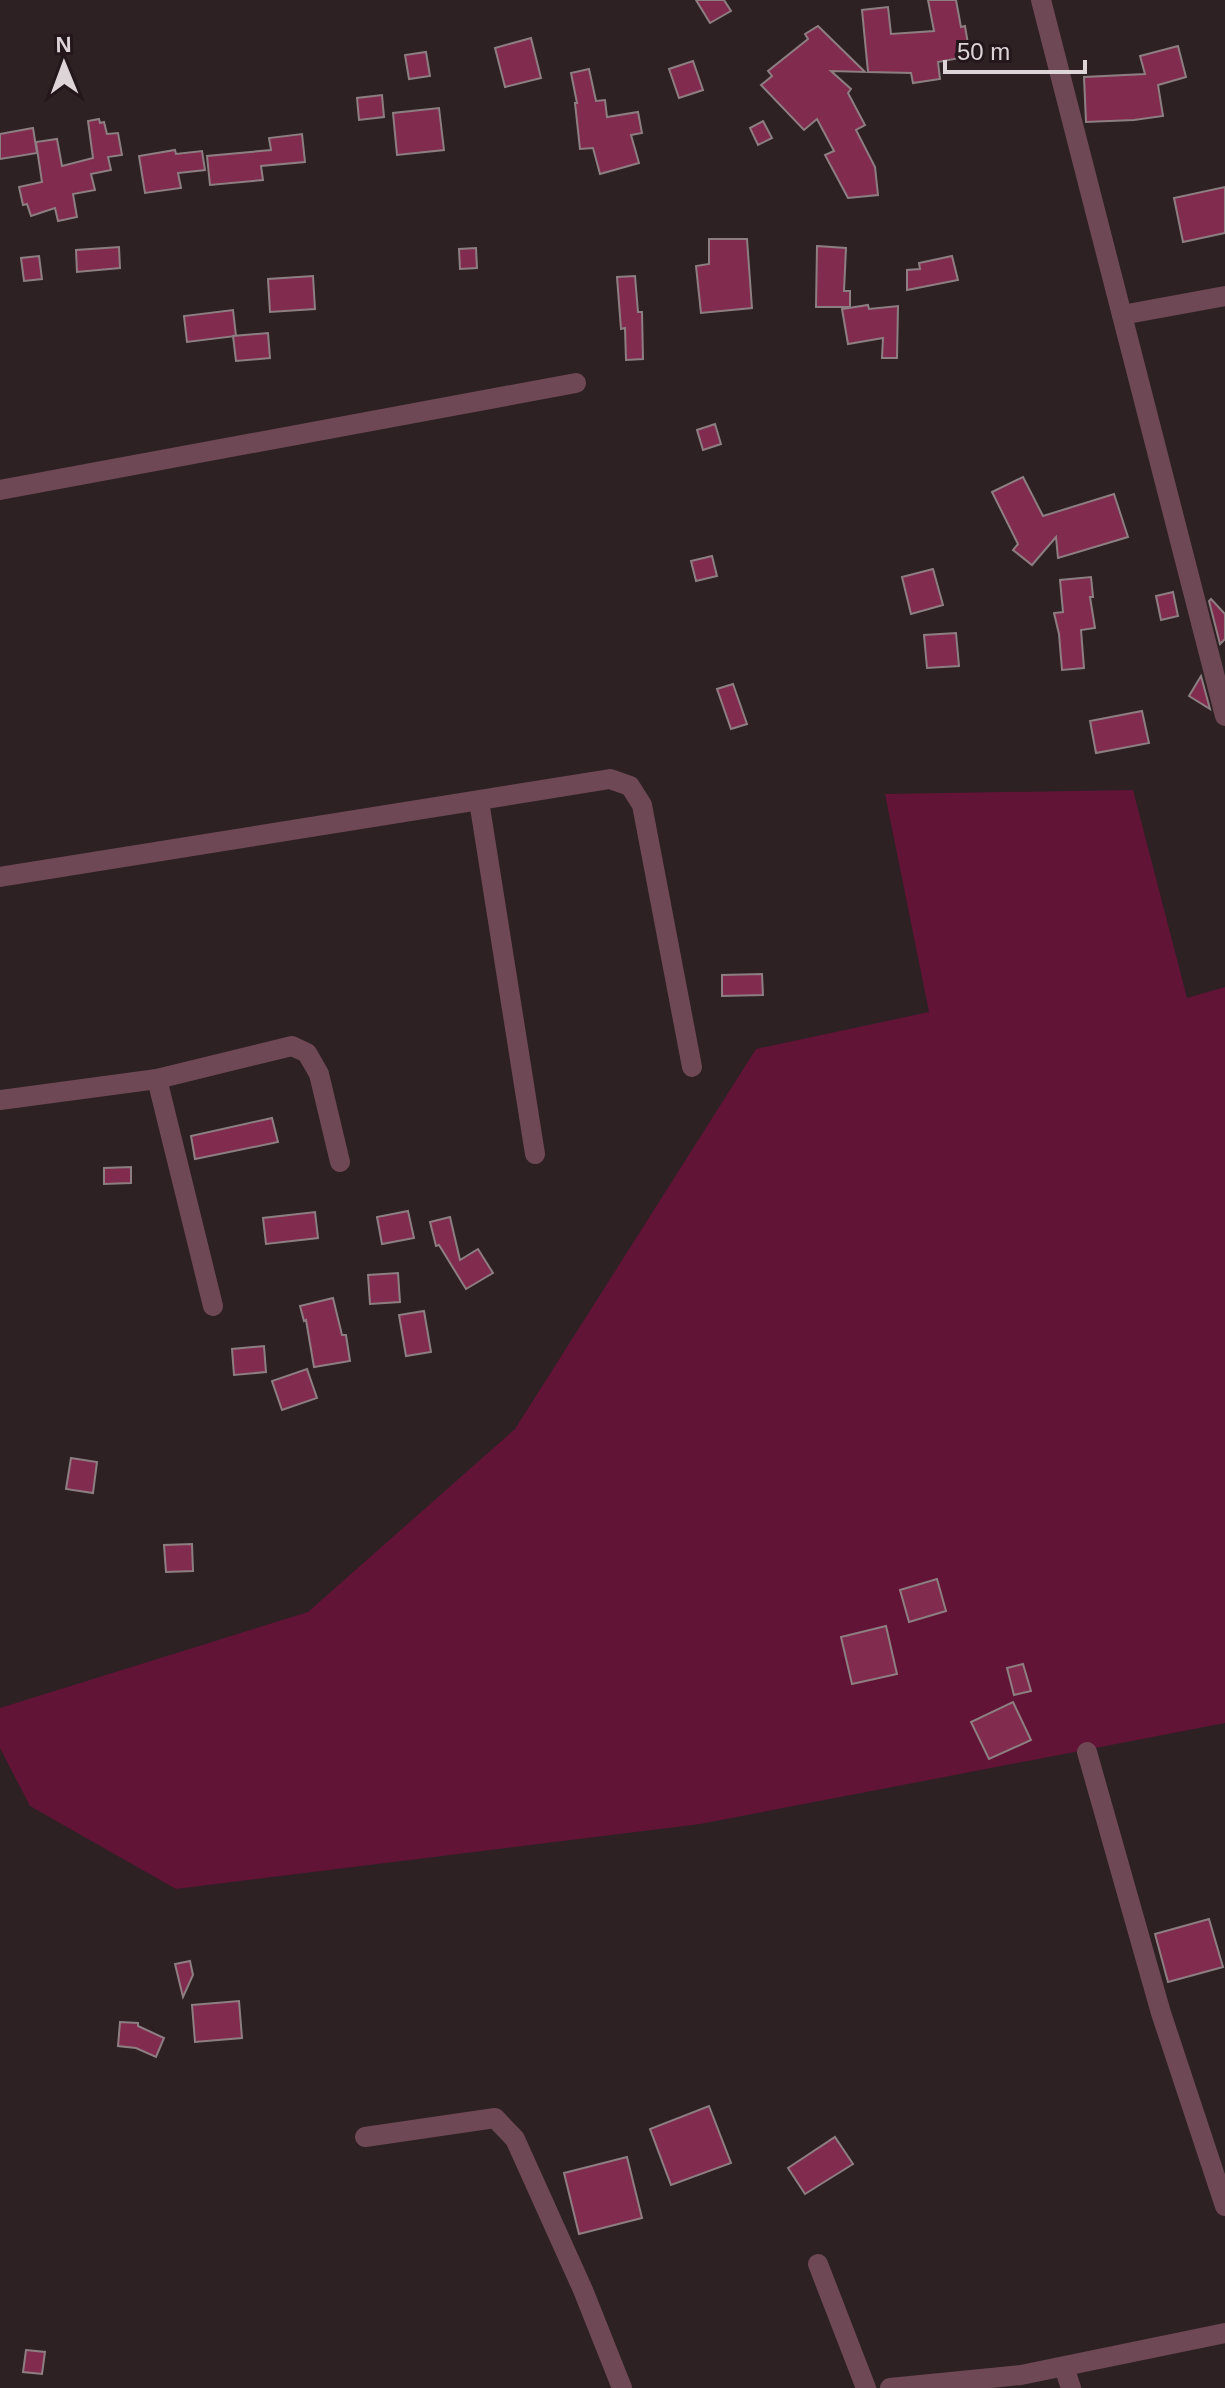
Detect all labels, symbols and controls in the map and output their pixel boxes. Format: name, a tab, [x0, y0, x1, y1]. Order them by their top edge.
north arrow	[24, 24, 104, 104]
scale bar	[945, 24, 1085, 74]
text: N	[55, 32, 72, 57]
text: 50 m	[957, 38, 1010, 65]

